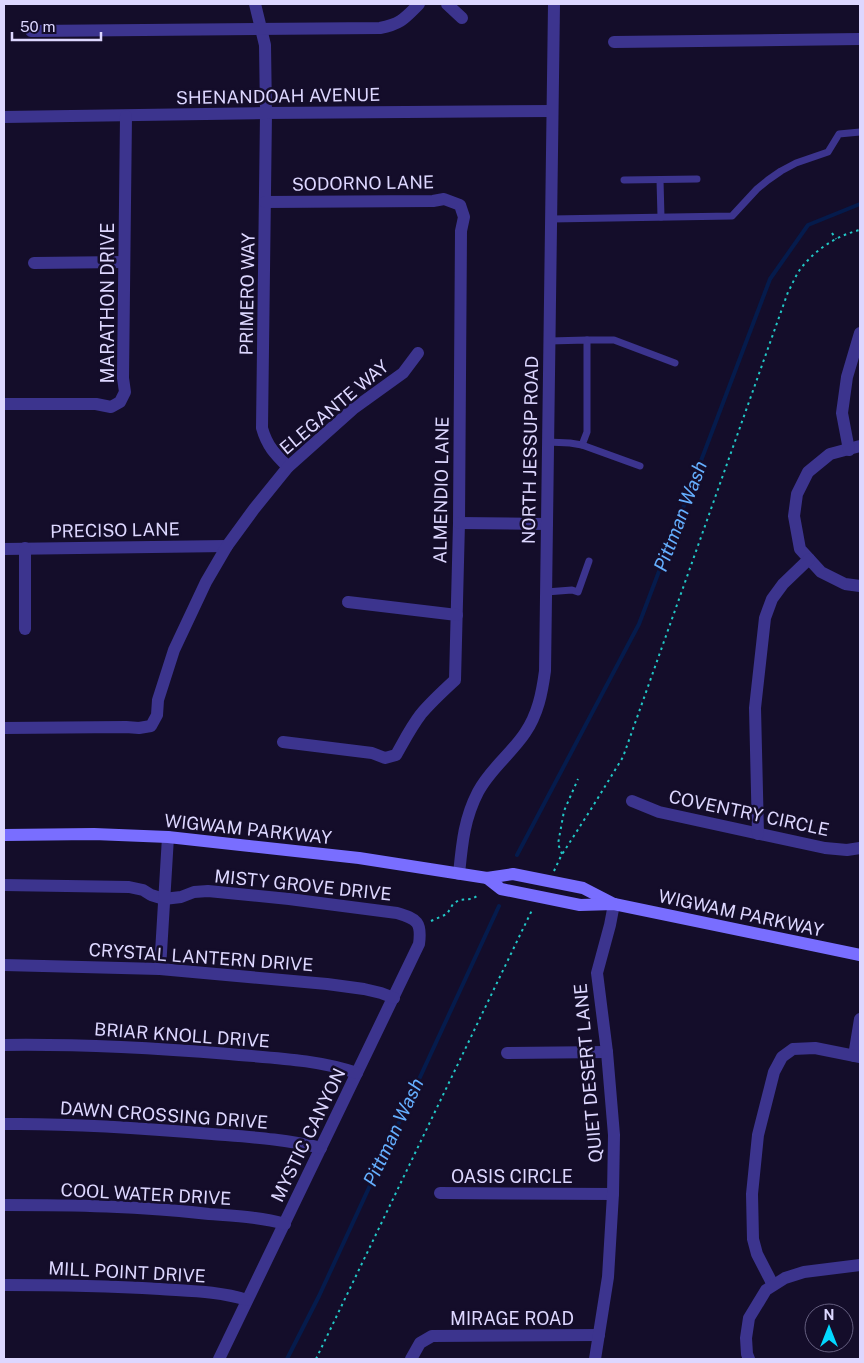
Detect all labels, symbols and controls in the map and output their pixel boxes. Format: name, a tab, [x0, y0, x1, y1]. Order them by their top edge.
scale bar	[12, 10, 101, 42]
text: 50 m	[20, 18, 55, 35]
street label: SHENANDOAH AVENUE	[176, 84, 380, 108]
street label: SODORNO LANE	[292, 171, 434, 195]
street label: MARATHON DRIVE	[97, 223, 118, 383]
street label: PRIMERO WAY	[235, 232, 259, 355]
street label: ELEGANTE WAY	[275, 355, 393, 459]
street label: NORTH JESSUP ROAD	[518, 356, 542, 544]
street label: ALMENDIO LANE	[429, 416, 453, 564]
water label: Pittman Wash	[649, 458, 711, 574]
street label: PRECISO LANE	[50, 518, 180, 542]
street label: COVENTRY CIRCLE	[667, 786, 831, 840]
street label: WIGWAM PARKWAY	[163, 810, 333, 848]
street label: MISTY GROVE DRIVE	[213, 865, 393, 905]
street label: WIGWAM PARKWAY	[657, 885, 826, 941]
street label: CRYSTAL LANTERN DRIVE	[88, 939, 314, 975]
street label: QUIET DESERT LANE	[570, 983, 606, 1163]
street label: BRIAR KNOLL DRIVE	[93, 1018, 271, 1052]
street label: MYSTIC CANYON	[267, 1065, 349, 1205]
water label: Pittman Wash	[358, 1074, 428, 1190]
street label: DAWN CROSSING DRIVE	[59, 1097, 269, 1133]
street label: OASIS CIRCLE	[451, 1166, 573, 1187]
street label: COOL WATER DRIVE	[60, 1179, 232, 1209]
street label: MILL POINT DRIVE	[48, 1257, 206, 1287]
north arrow	[804, 1303, 854, 1353]
text: N	[824, 1307, 834, 1323]
street label: MIRAGE ROAD	[450, 1308, 574, 1329]

